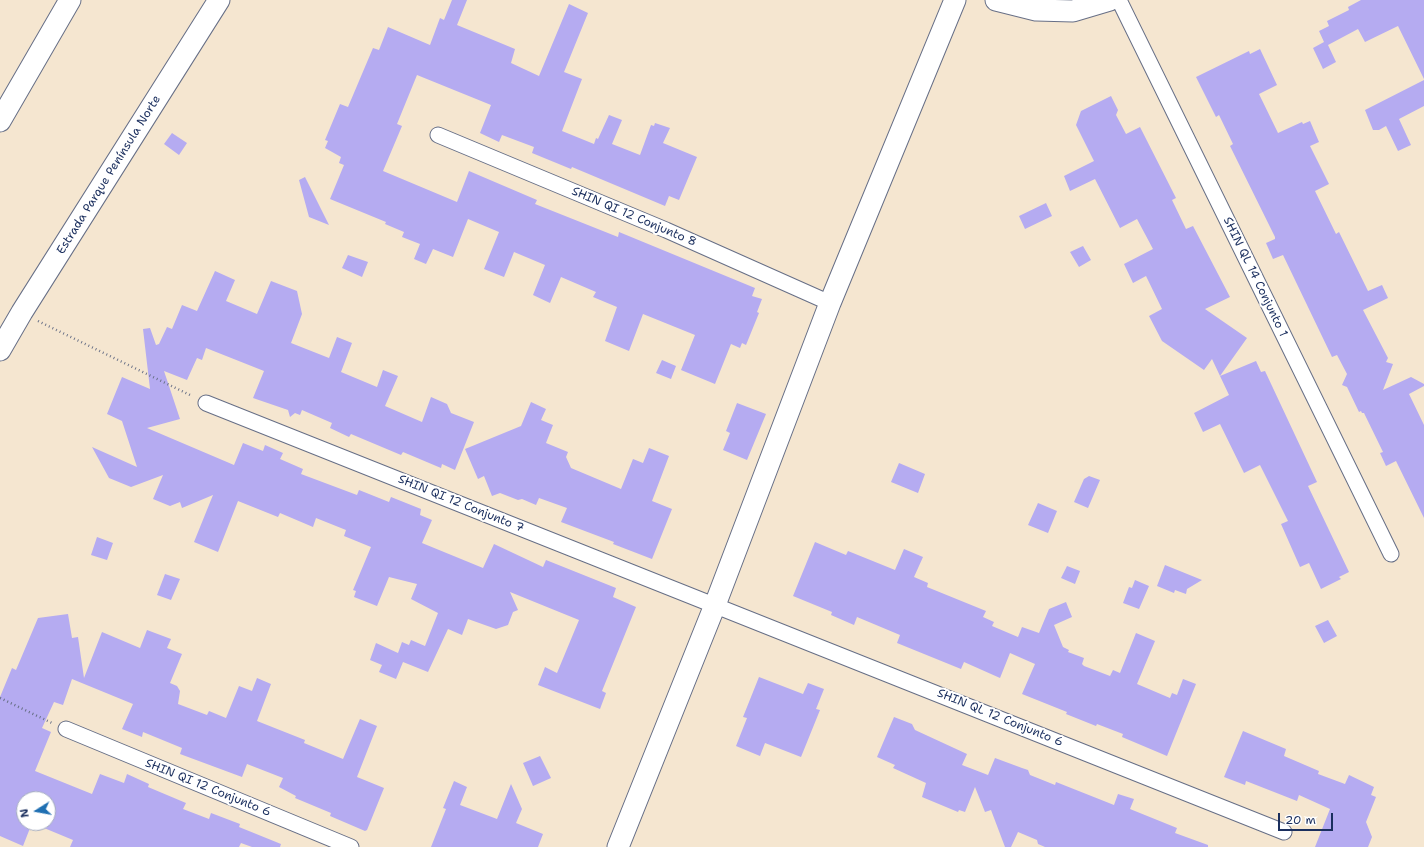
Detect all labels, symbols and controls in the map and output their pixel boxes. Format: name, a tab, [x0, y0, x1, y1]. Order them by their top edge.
street label: Estrada Parque Península Norte	[54, 93, 164, 257]
street label: SHIN QI 12 Conjunto 8	[569, 184, 699, 250]
street label: SHIN QL 14 Conjunto 1	[1220, 215, 1290, 339]
street label: SHIN QI 12 Conjunto 7	[396, 472, 526, 536]
street label: SHIN QL 12 Conjunto 6	[935, 686, 1065, 750]
street label: SHIN QI 12 Conjunto 6	[143, 756, 273, 820]
north arrow	[16, 791, 56, 831]
scale bar	[1280, 805, 1335, 831]
text: N	[17, 807, 33, 819]
text: 20 m	[1285, 812, 1316, 828]

